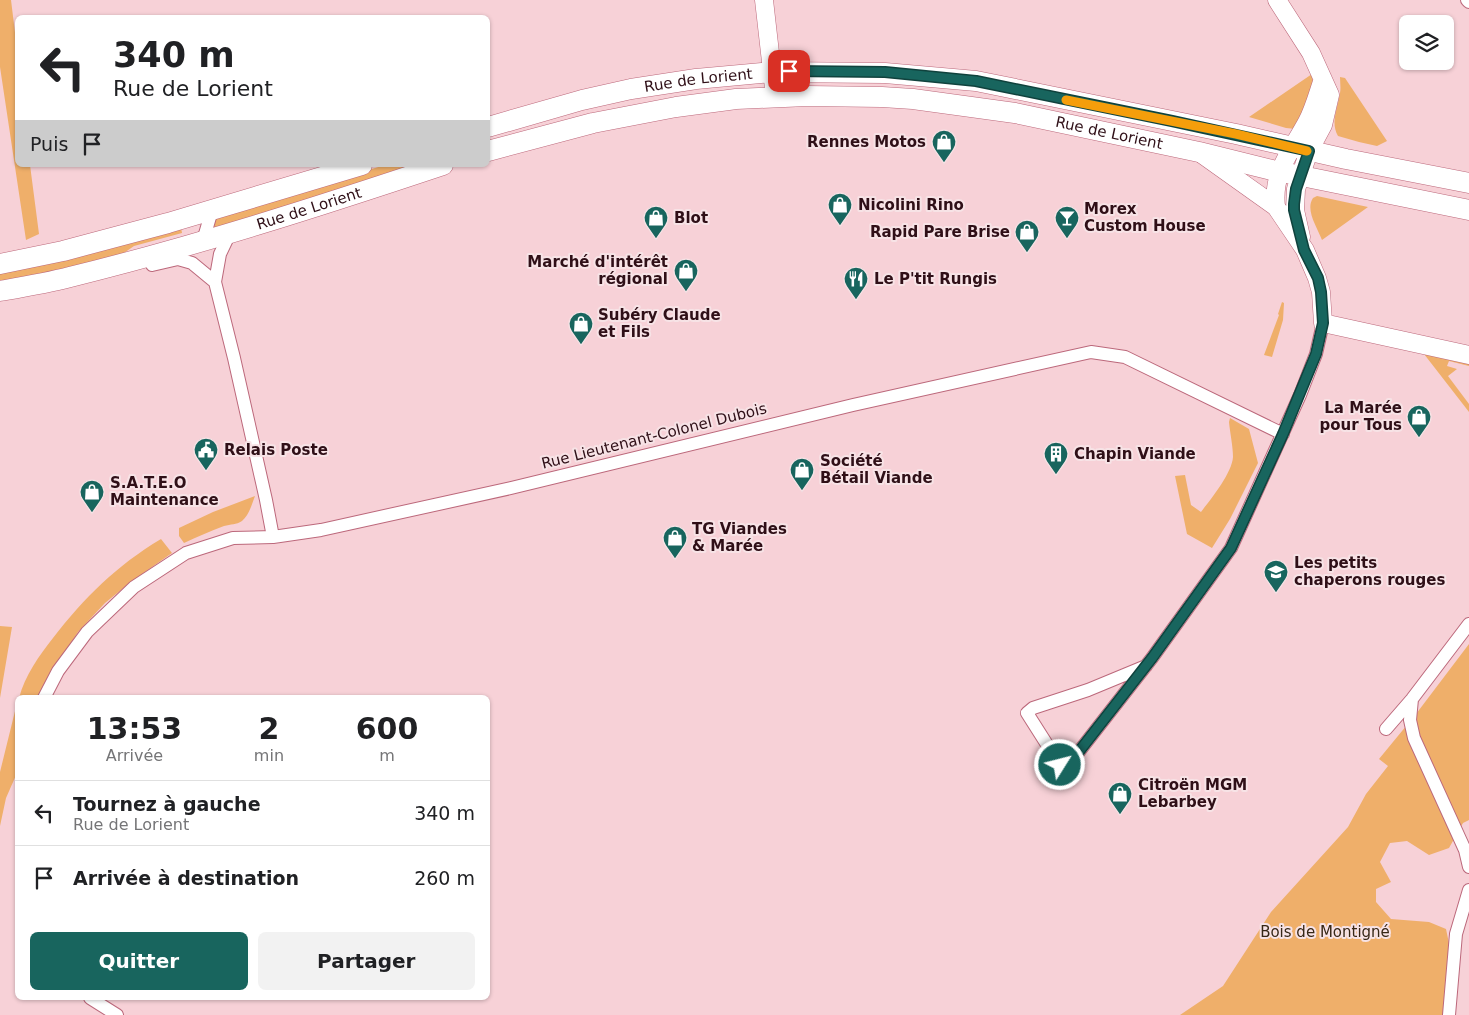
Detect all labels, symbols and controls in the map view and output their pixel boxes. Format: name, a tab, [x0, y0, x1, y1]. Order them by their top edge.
map controls	[1399, 15, 1454, 70]
button: layers	[1399, 15, 1454, 70]
icon: left	[30, 35, 95, 100]
text: 340 m	[113, 35, 235, 75]
pin	[768, 50, 810, 92]
icon: arrive	[775, 57, 803, 85]
street label: Rue de Lorient	[643, 65, 753, 96]
text: Rue de Lorient	[113, 76, 273, 101]
street label: Rue de Lorient	[1054, 113, 1164, 153]
shop icon: Rennes Motos	[931, 129, 957, 163]
icon: arrive	[78, 130, 106, 158]
text: Puis	[30, 133, 68, 155]
place label: Rennes Motos	[807, 133, 926, 151]
street label: Rue de Lorient	[254, 183, 364, 234]
shop icon: Nicolini Rino	[827, 192, 853, 226]
place label: Nicolini Rino	[858, 196, 964, 214]
place label: Morex Custom House	[1084, 200, 1206, 235]
shop icon: Blot	[643, 205, 669, 239]
bar icon: Morex Custom House	[1054, 205, 1080, 239]
place label: Blot	[674, 209, 708, 227]
shop icon: Rapid Pare Brise	[1014, 219, 1040, 253]
place label: Rapid Pare Brise	[870, 223, 1010, 241]
place label: Marché d'intérêt régional	[527, 253, 668, 288]
shop icon: Marché d'intérêt régional	[673, 258, 699, 292]
restaurant icon: Le P'tit Rungis	[843, 266, 869, 300]
place label: Le P'tit Rungis	[874, 270, 997, 288]
place label: Subéry Claude et Fils	[598, 306, 721, 341]
shop icon: Subéry Claude et Fils	[568, 311, 594, 345]
street label: Rue Lieutenant-Colonel Dubois	[539, 399, 769, 473]
place label: La Marée pour Tous	[1320, 399, 1402, 434]
shop icon: La Marée pour Tous	[1406, 404, 1432, 438]
public building icon: Relais Poste	[193, 437, 219, 471]
place label: Relais Poste	[224, 441, 328, 459]
building icon: Chapin Viande	[1043, 441, 1069, 475]
place label: Chapin Viande	[1074, 445, 1196, 463]
place label: Société Bétail Viande	[820, 452, 933, 487]
shop icon: Société Bétail Viande	[789, 457, 815, 491]
place label: S.A.T.E.O Maintenance	[110, 474, 219, 509]
shop icon: S.A.T.E.O Maintenance	[79, 479, 105, 513]
place label: TG Viandes & Marée	[692, 520, 787, 555]
shop icon: TG Viandes & Marée	[662, 525, 688, 559]
place label: Les petits chaperons rouges	[1294, 554, 1445, 589]
school or university icon: Les petits chaperons rouges	[1263, 559, 1289, 593]
text: 13:53	[87, 711, 182, 746]
text: 2	[258, 711, 279, 746]
text: 600	[356, 711, 418, 746]
position arrow	[1033, 738, 1085, 790]
text: Arrivée	[106, 746, 163, 765]
text: min	[254, 746, 284, 765]
text: m	[379, 746, 395, 765]
place label: Citroën MGM Lebarbey	[1138, 776, 1247, 811]
shop icon: Citroën MGM Lebarbey	[1107, 781, 1133, 815]
text: Tournez à gauche	[73, 793, 261, 815]
icon: left	[30, 799, 58, 827]
text: 340 m	[414, 802, 475, 824]
text: Rue de Lorient	[73, 815, 189, 834]
icon: arrive	[30, 864, 58, 892]
text: Arrivée à destination	[73, 867, 299, 889]
text: 260 m	[414, 867, 475, 889]
park label: Bois de Montigné	[1260, 923, 1390, 941]
button: Quitter	[30, 932, 248, 990]
button: Partager	[258, 932, 475, 990]

